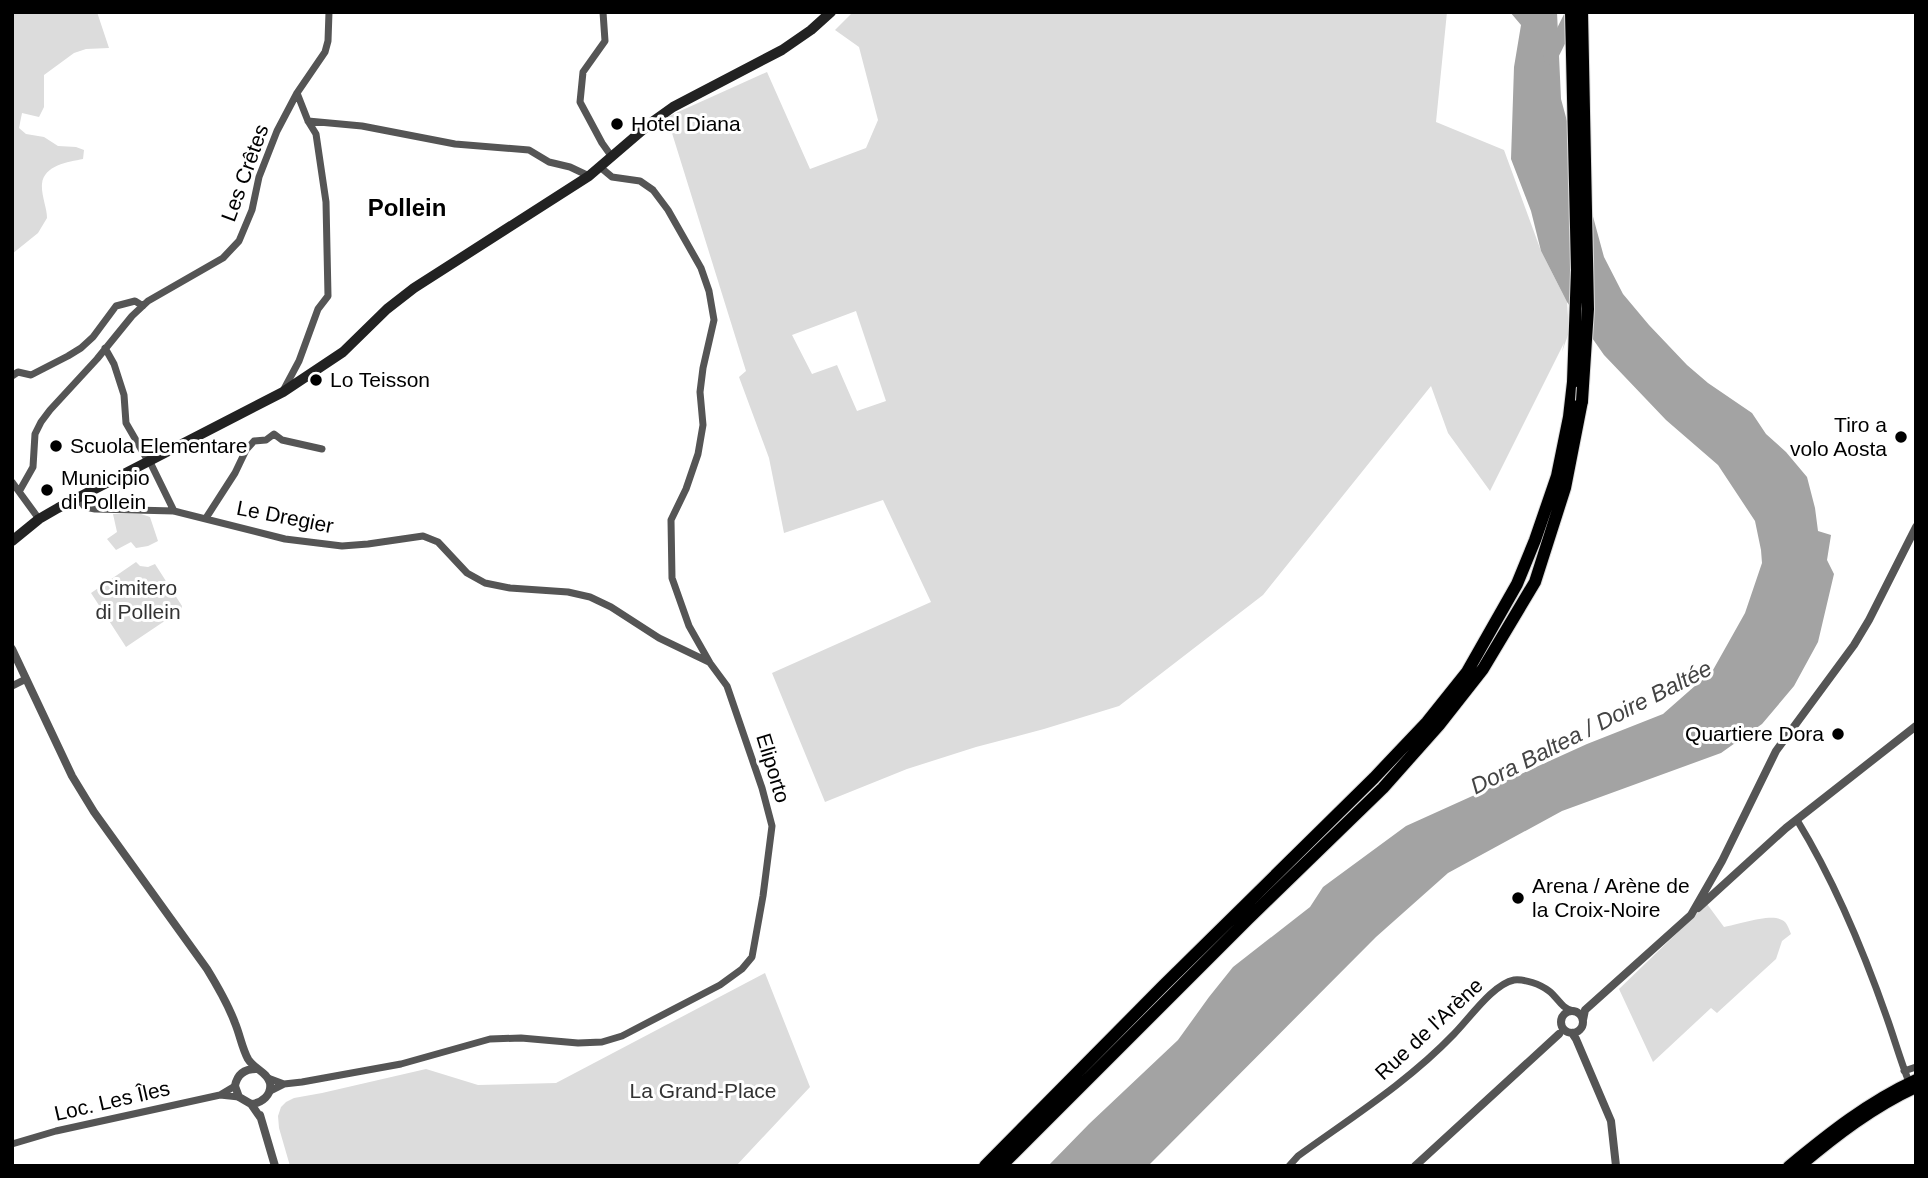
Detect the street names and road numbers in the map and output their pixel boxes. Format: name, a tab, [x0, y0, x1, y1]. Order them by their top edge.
street label: Les Crêtes	[216, 121, 273, 224]
street label: Le Dregier	[235, 496, 335, 537]
street label: Eliporto	[752, 730, 795, 805]
street label: Rue de l'Arène	[1370, 973, 1487, 1084]
street label: Loc. Les Îles	[52, 1076, 172, 1125]

